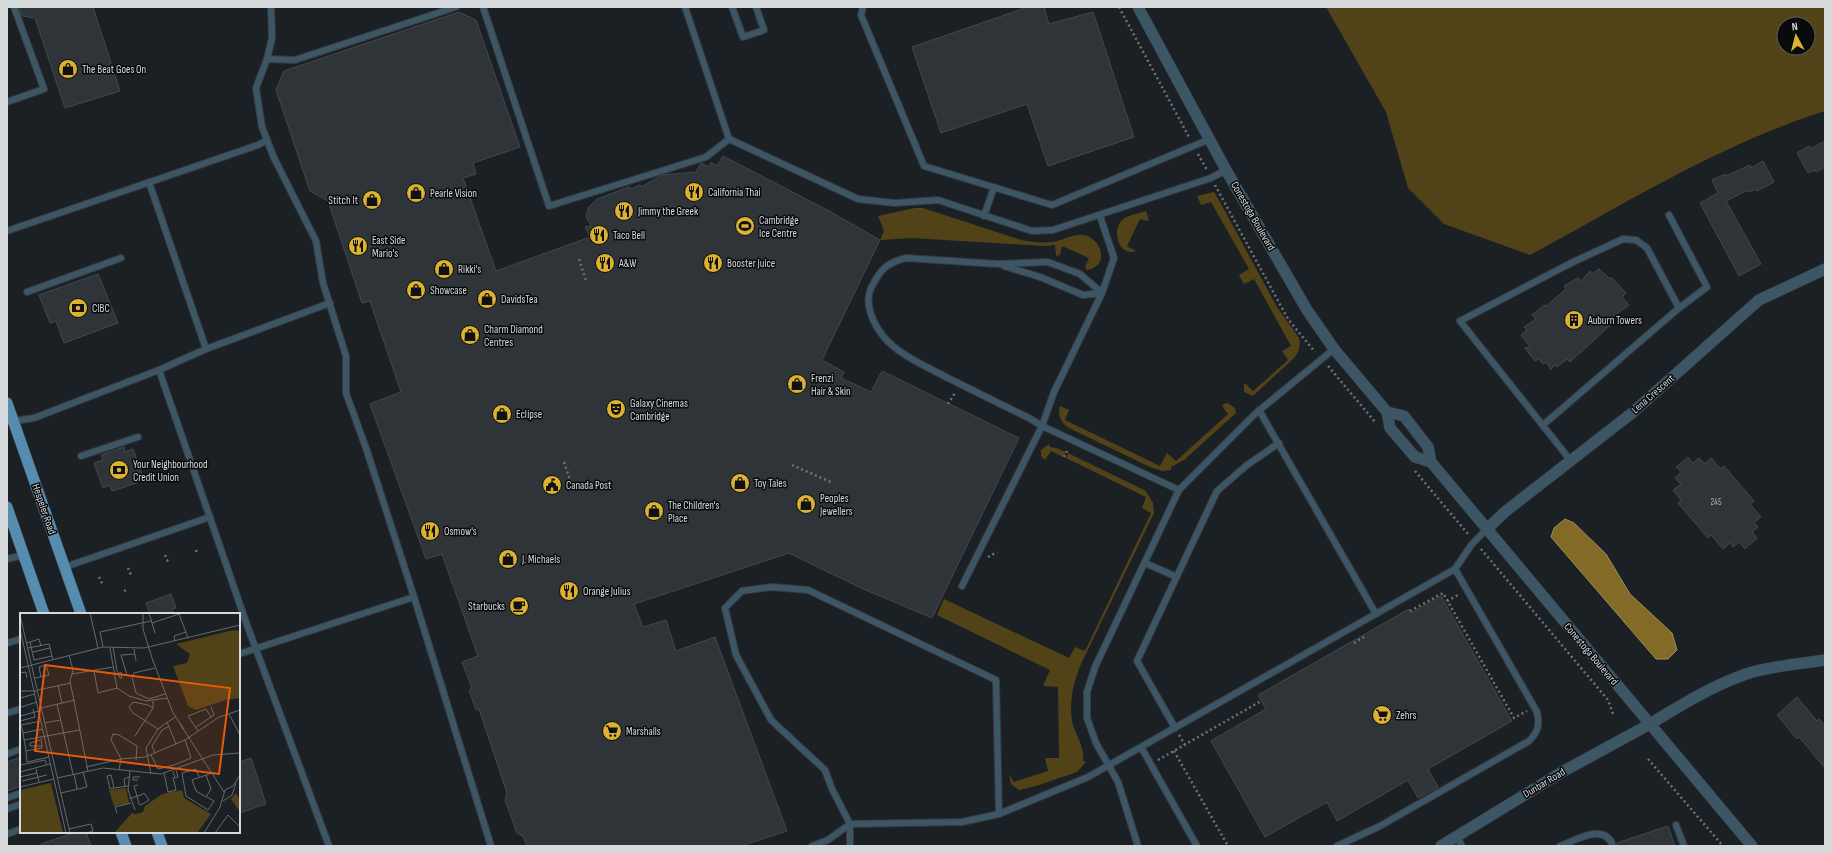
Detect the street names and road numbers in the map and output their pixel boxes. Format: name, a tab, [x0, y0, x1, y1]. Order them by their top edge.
street label: Conestoga Boulevard	[1228, 179, 1278, 253]
street label: Lena Crescent	[1629, 371, 1678, 416]
street label: Hespeler Road	[29, 482, 59, 536]
street label: Conestoga Boulevard	[1561, 620, 1621, 688]
street label: Dunbar Road	[1521, 765, 1568, 801]

